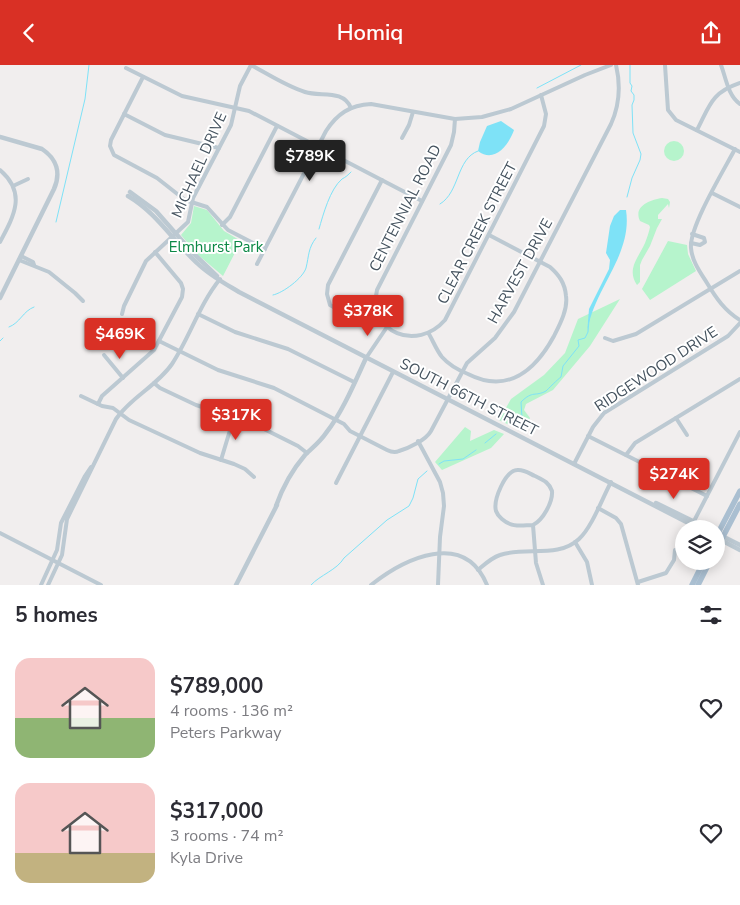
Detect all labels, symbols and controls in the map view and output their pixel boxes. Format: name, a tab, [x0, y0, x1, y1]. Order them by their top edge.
text: Homiq	[337, 18, 403, 48]
icon: back	[15, 19, 43, 47]
icon: share	[697, 19, 725, 47]
street label: MICHAEL DRIVE	[167, 109, 231, 221]
pin: $789K	[275, 139, 345, 182]
street label: CENTENNIAL ROAD	[364, 141, 446, 275]
text: $789K	[285, 145, 335, 167]
street label: CLEAR CREEK STREET	[432, 159, 522, 307]
street label: HARVEST DRIVE	[483, 215, 557, 327]
park label: Elmhurst Park	[169, 237, 264, 257]
pin: $378K	[333, 295, 403, 337]
text: $378K	[343, 300, 393, 322]
pin: $469K	[85, 317, 155, 360]
street label: RIDGEWOOD DRIVE	[591, 322, 721, 416]
text: $469K	[95, 323, 145, 345]
street label: SOUTH 66TH STREET	[396, 353, 542, 441]
pin: $317K	[201, 399, 271, 441]
text: $317K	[211, 404, 261, 426]
pin: $274K	[639, 457, 709, 500]
text: $274K	[649, 463, 699, 485]
map controls	[675, 520, 725, 570]
button: layers	[675, 520, 725, 570]
text: 5 homes	[15, 601, 98, 629]
icon: filters	[697, 601, 725, 629]
text: $789,000	[170, 672, 263, 700]
icon: home	[55, 678, 115, 738]
icon: heart	[697, 694, 725, 722]
text: 4 rooms · 136 m²	[170, 700, 293, 722]
text: Peters Parkway	[170, 722, 281, 744]
text: $317,000	[170, 797, 263, 825]
icon: home	[55, 803, 115, 863]
icon: heart	[697, 819, 725, 847]
text: 3 rooms · 74 m²	[170, 825, 283, 847]
text: Kyla Drive	[170, 847, 243, 869]

